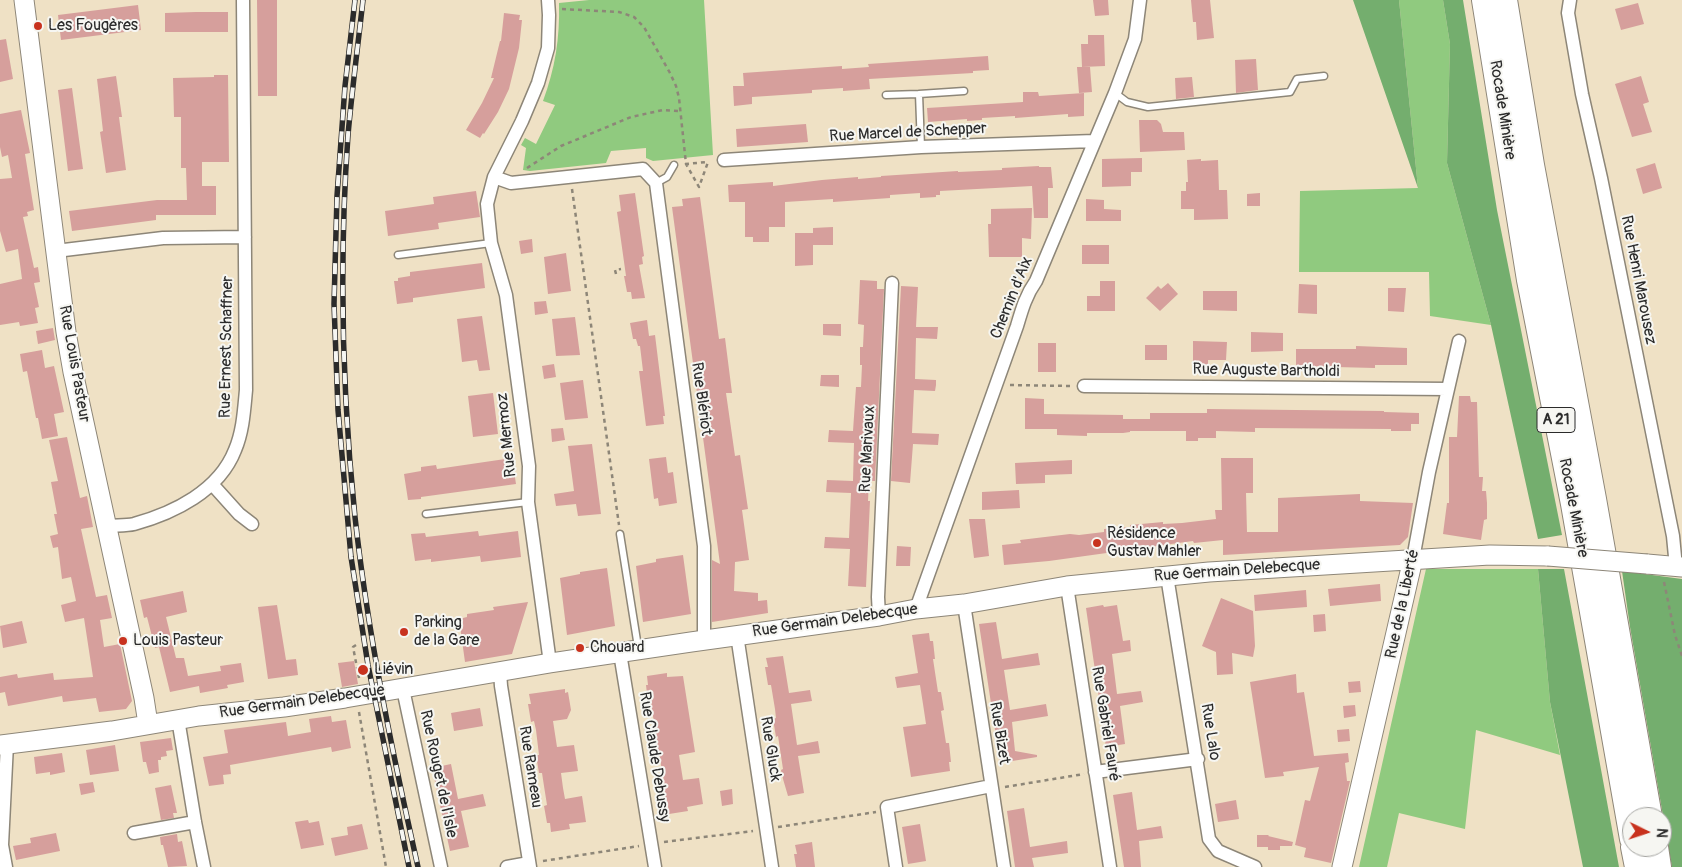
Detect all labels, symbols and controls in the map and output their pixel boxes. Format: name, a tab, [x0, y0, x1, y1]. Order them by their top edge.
place label: Les Fougères	[48, 16, 138, 36]
marker: Les Fougères	[32, 20, 44, 32]
street label: Rocade Minière	[1485, 59, 1519, 161]
street label: Rue Marcel de Schepper	[829, 119, 987, 147]
street label: Rue Henri Marousez	[1616, 214, 1660, 346]
street label: Chemin d'Aix	[987, 254, 1037, 342]
street label: Rue Ernest Schaffner	[216, 276, 238, 418]
street label: Rue Louis Pasteur	[54, 304, 94, 424]
street label: Rue Auguste Bartholdi	[1192, 360, 1340, 382]
street label: Rue Blériot	[686, 361, 716, 437]
street label: Rue Mermoz	[493, 392, 521, 478]
street label: Rue Marivaux	[856, 405, 880, 493]
road number: A 21	[1537, 408, 1575, 432]
street label: Rocade Minière	[1554, 457, 1592, 559]
place label: Résidence Gustav Mahler	[1107, 524, 1201, 562]
marker: Résidence Gustav Mahler	[1091, 537, 1103, 549]
street label: Rue de la Liberté	[1382, 548, 1424, 660]
street label: Rue Germain Delebecque	[1153, 556, 1321, 586]
street label: Rue Germain Delebecque	[751, 600, 919, 642]
place label: Parking de la Gare	[414, 613, 479, 651]
marker: Parking de la Gare	[398, 626, 410, 638]
place label: Louis Pasteur	[133, 631, 223, 651]
marker: Louis Pasteur	[117, 635, 129, 647]
place label: Chouard	[590, 638, 645, 658]
marker: Chouard	[574, 642, 586, 654]
place label: Liévin	[374, 660, 413, 680]
marker: Liévin	[356, 663, 370, 677]
street label: Rue Gabriel Fauré	[1086, 665, 1124, 783]
street label: Rue Germain Delebecque	[218, 681, 386, 723]
street label: Rue Claude Debussy	[634, 690, 674, 824]
street label: Rue Bizet	[985, 700, 1013, 766]
street label: Rue Lalo	[1196, 702, 1224, 762]
street label: Rue Rouget de l'Isle	[415, 708, 461, 840]
street label: Rue Gluck	[755, 715, 785, 783]
street label: Rue Rameau	[514, 725, 546, 809]
north arrow	[1622, 807, 1672, 857]
text: N	[1653, 828, 1670, 838]

